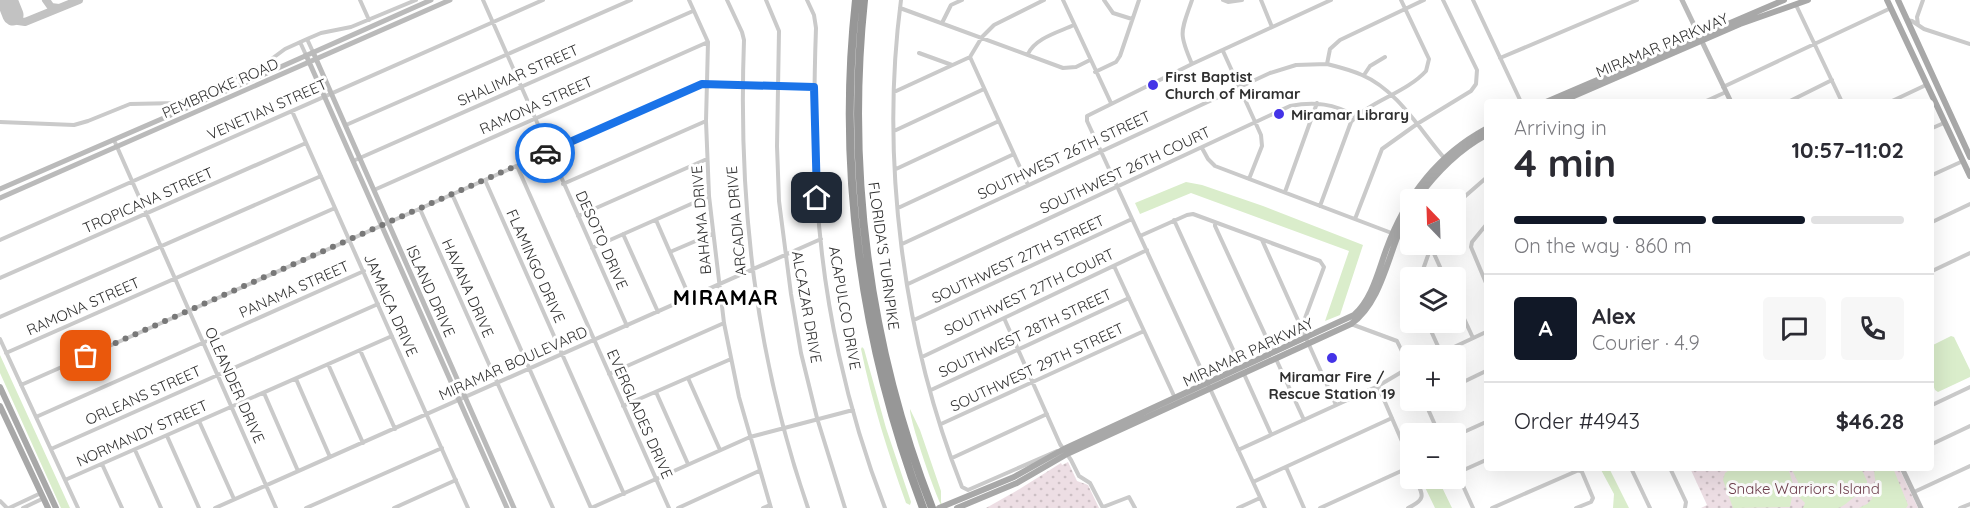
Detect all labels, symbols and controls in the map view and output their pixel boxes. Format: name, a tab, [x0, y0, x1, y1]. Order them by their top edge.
street label: MIRAMAR PARKWAY	[1593, 8, 1732, 81]
street label: SHALIMAR STREET	[454, 40, 582, 110]
street label: PEMBROKE ROAD	[159, 54, 281, 122]
place label: First Baptist Church of Miramar	[1165, 67, 1301, 103]
street label: RAMONA STREET	[476, 72, 596, 138]
street label: VENETIAN STREET	[204, 74, 330, 144]
marker: First Baptist Church of Miramar	[1146, 78, 1160, 92]
place label: Miramar Library	[1291, 105, 1409, 124]
street label: SOUTHWEST 26TH STREET	[974, 106, 1154, 204]
marker: Miramar Library	[1272, 107, 1286, 121]
text: Arriving in	[1514, 115, 1607, 140]
street label: SOUTHWEST 26TH COURT	[1037, 122, 1213, 218]
courier	[515, 123, 575, 183]
text: 10:57–11:02	[1792, 136, 1904, 164]
icon: car	[529, 137, 562, 170]
text: 4 min	[1514, 138, 1616, 187]
street label: TROPICANA STREET	[80, 163, 216, 237]
street label: BAHAMA DRIVE	[687, 165, 715, 275]
street label: ARCADIA DRIVE	[722, 165, 750, 277]
pin	[791, 172, 842, 223]
icon: home	[800, 181, 833, 214]
street label: FLORIDA'S TURNPIKE	[864, 181, 904, 331]
street label: DESOTO DRIVE	[572, 188, 632, 292]
north arrow	[1400, 189, 1466, 255]
map controls	[1400, 189, 1466, 489]
street label: FLAMINGO DRIVE	[502, 206, 570, 326]
street label: SOUTHWEST 27TH STREET	[929, 211, 1107, 307]
text: On the way · 860 m	[1514, 233, 1692, 258]
street label: HAVANA DRIVE	[438, 236, 498, 340]
street label: ISLAND DRIVE	[402, 242, 460, 340]
street label: SOUTHWEST 27TH COURT	[941, 244, 1117, 340]
street label: ACAPULCO DRIVE	[825, 245, 865, 371]
street label: ALCAZAR DRIVE	[788, 249, 826, 365]
street label: JAMAICA DRIVE	[360, 251, 422, 359]
street label: PANAMA STREET	[236, 256, 352, 322]
button: layers	[1400, 267, 1466, 333]
street label: RAMONA STREET	[23, 273, 143, 339]
district label: MIRAMAR	[673, 284, 779, 310]
street label: SOUTHWEST 28TH STREET	[935, 284, 1115, 382]
button: chat	[1763, 297, 1826, 360]
button: phone	[1841, 297, 1904, 360]
text: Alex	[1592, 302, 1635, 330]
street label: MIRAMAR PARKWAY	[1180, 313, 1317, 391]
text: A	[1538, 314, 1553, 342]
street label: SOUTHWEST 29TH STREET	[947, 318, 1127, 416]
street label: MIRAMAR BOULEVARD	[436, 322, 590, 404]
street label: OLEANDER DRIVE	[201, 324, 269, 446]
pin	[60, 330, 111, 381]
text: Courier · 4.9	[1592, 330, 1700, 355]
icon: bag	[69, 339, 102, 372]
button: +	[1400, 345, 1466, 411]
street label: EVERGLADES DRIVE	[603, 346, 677, 482]
marker: Miramar Fire / Rescue Station 19	[1325, 351, 1339, 365]
street label: ORLEANS STREET	[82, 361, 204, 429]
place label: Miramar Fire / Rescue Station 19	[1268, 367, 1396, 403]
street label: NORMANDY STREET	[73, 395, 211, 471]
text: Order #4943	[1514, 407, 1640, 435]
text: $46.28	[1836, 407, 1904, 435]
button: −	[1400, 423, 1466, 489]
park label: Snake Warriors Island	[1728, 479, 1880, 498]

